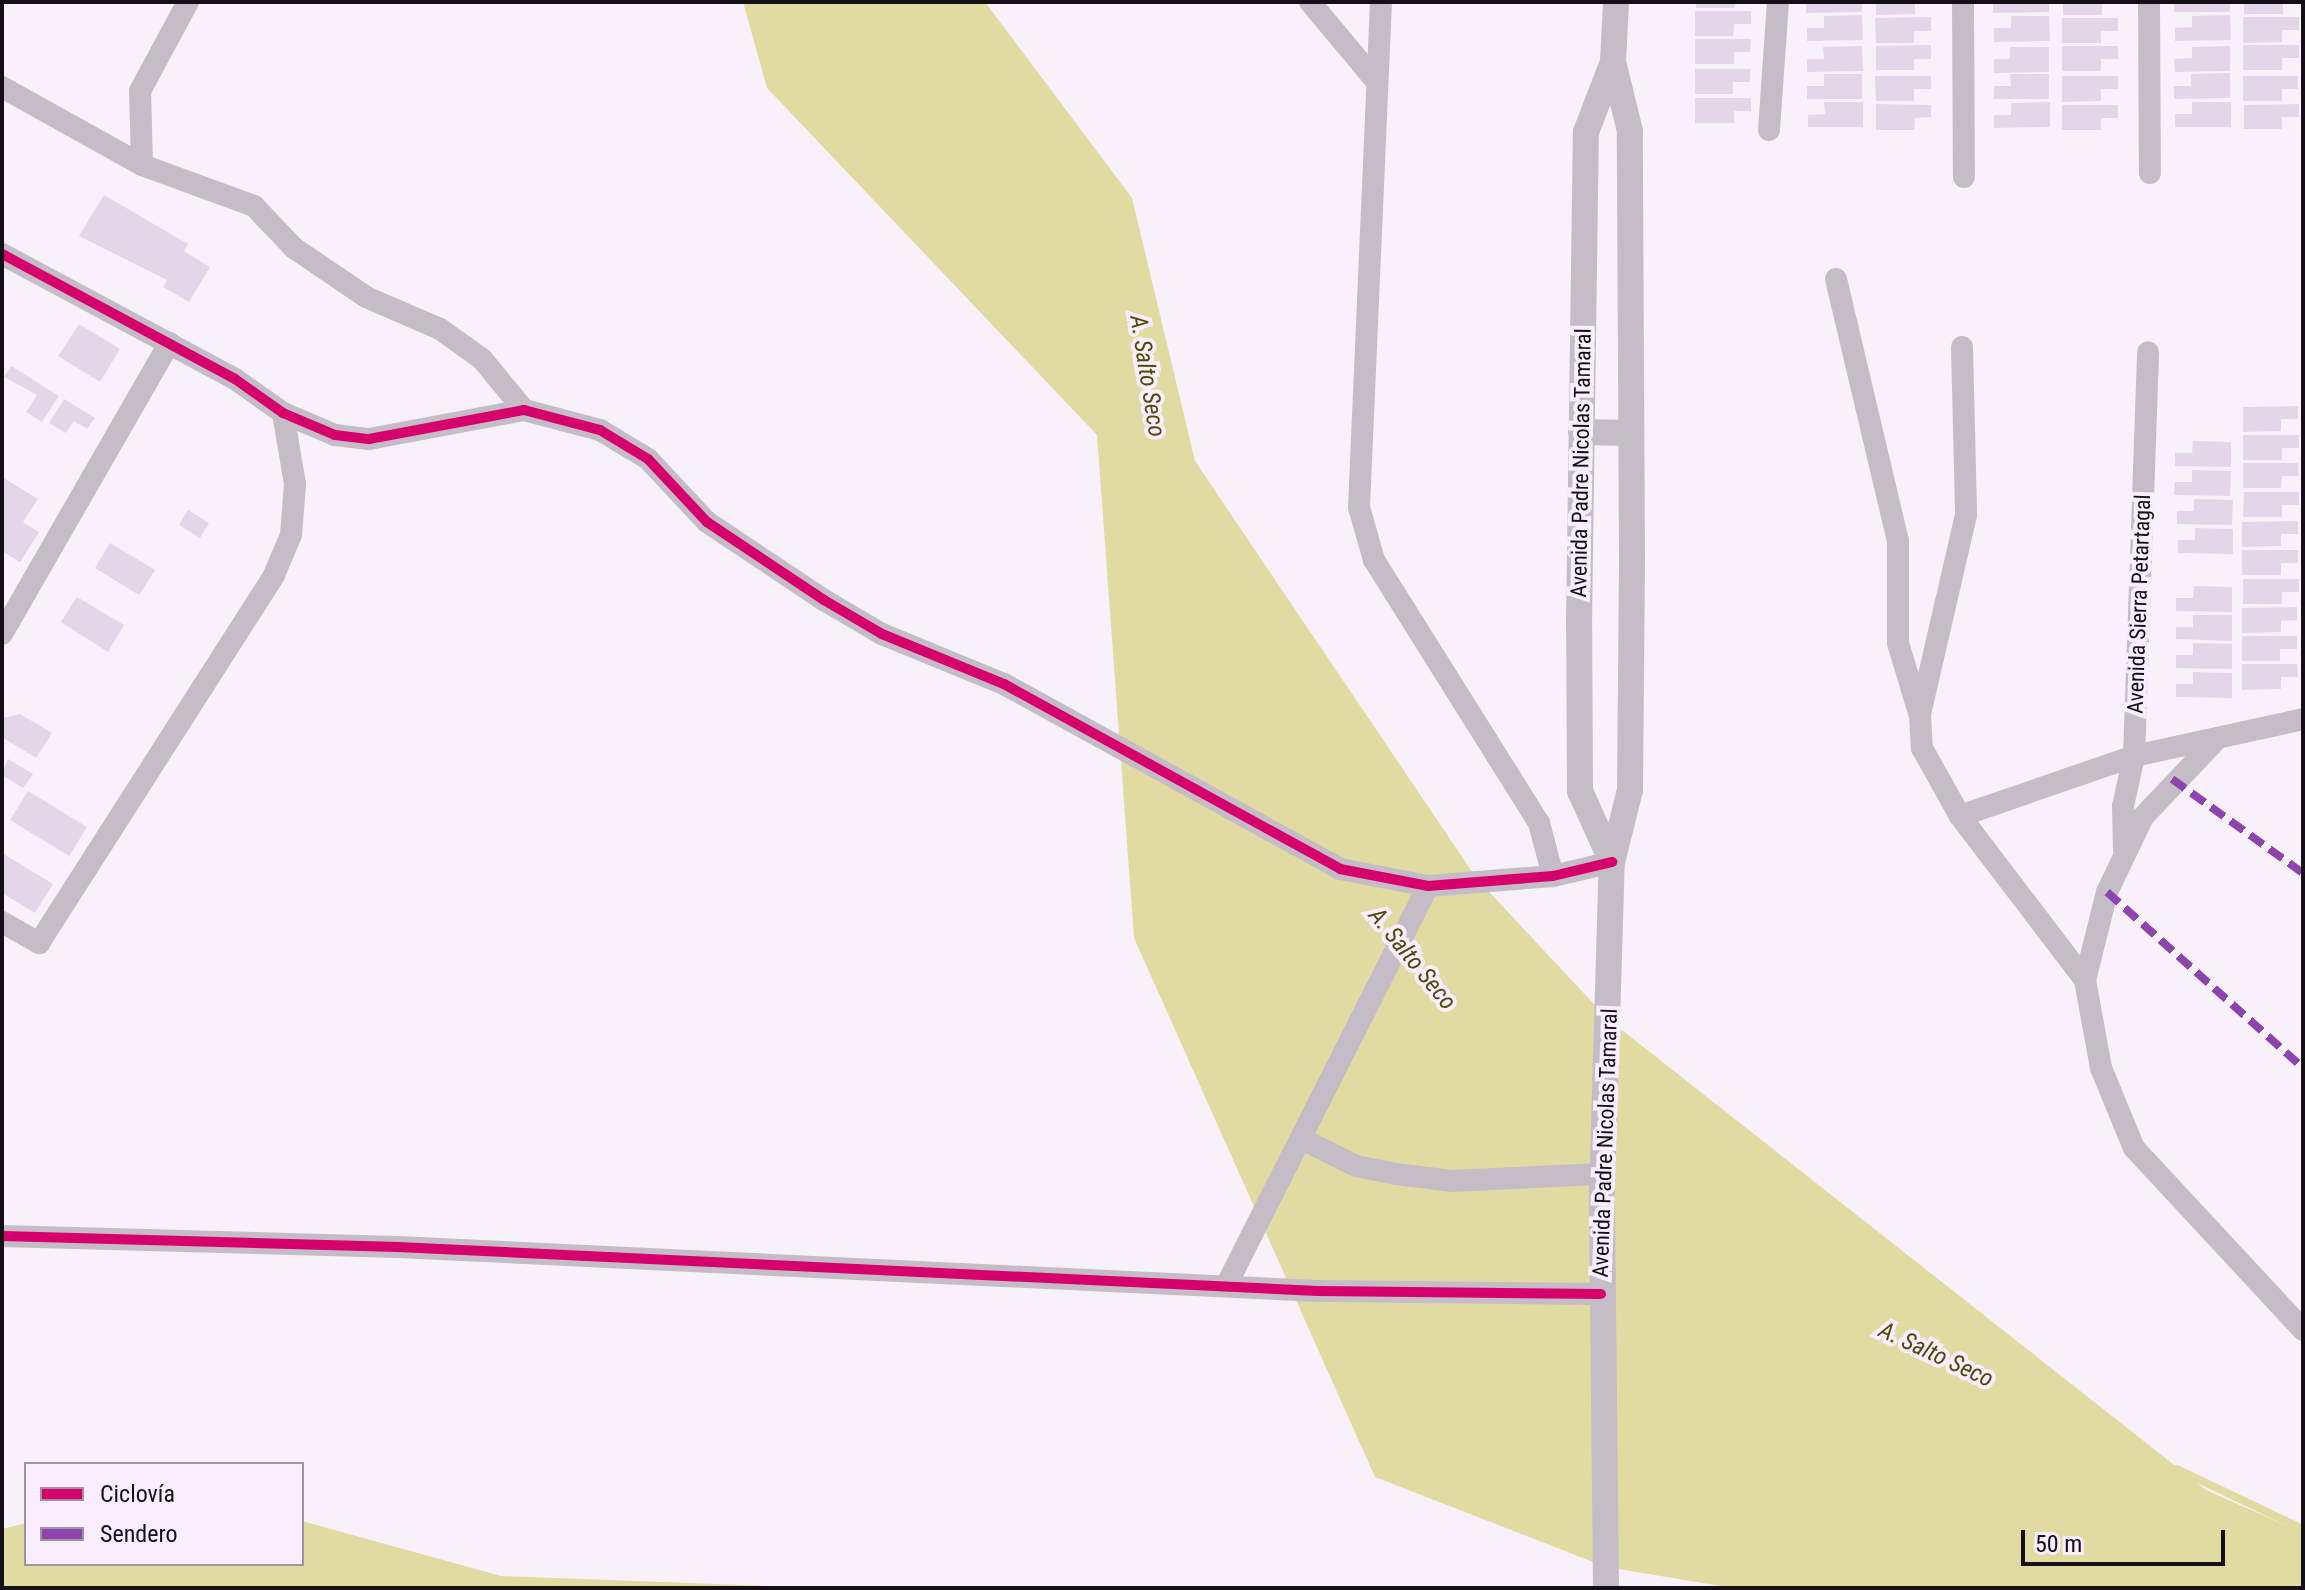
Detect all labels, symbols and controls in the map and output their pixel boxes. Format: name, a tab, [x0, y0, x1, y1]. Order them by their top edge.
water label: A. Salto Seco	[1123, 313, 1171, 439]
street label: Avenida Padre Nicolas Tamaral	[1565, 328, 1597, 598]
street label: Avenida Sierra Petartagal	[2122, 494, 2156, 714]
water label: A. Salto Seco	[1362, 902, 1462, 1016]
street label: Avenida Padre Nicolas Tamaral	[1587, 1008, 1623, 1278]
water label: A. Salto Seco	[1874, 1316, 1998, 1394]
legend	[24, 1462, 304, 1566]
text: Ciclovía	[100, 1480, 175, 1508]
scale bar	[2025, 1514, 2229, 1564]
text: Sendero	[100, 1520, 178, 1548]
text: 50 m	[2035, 1530, 2082, 1558]

